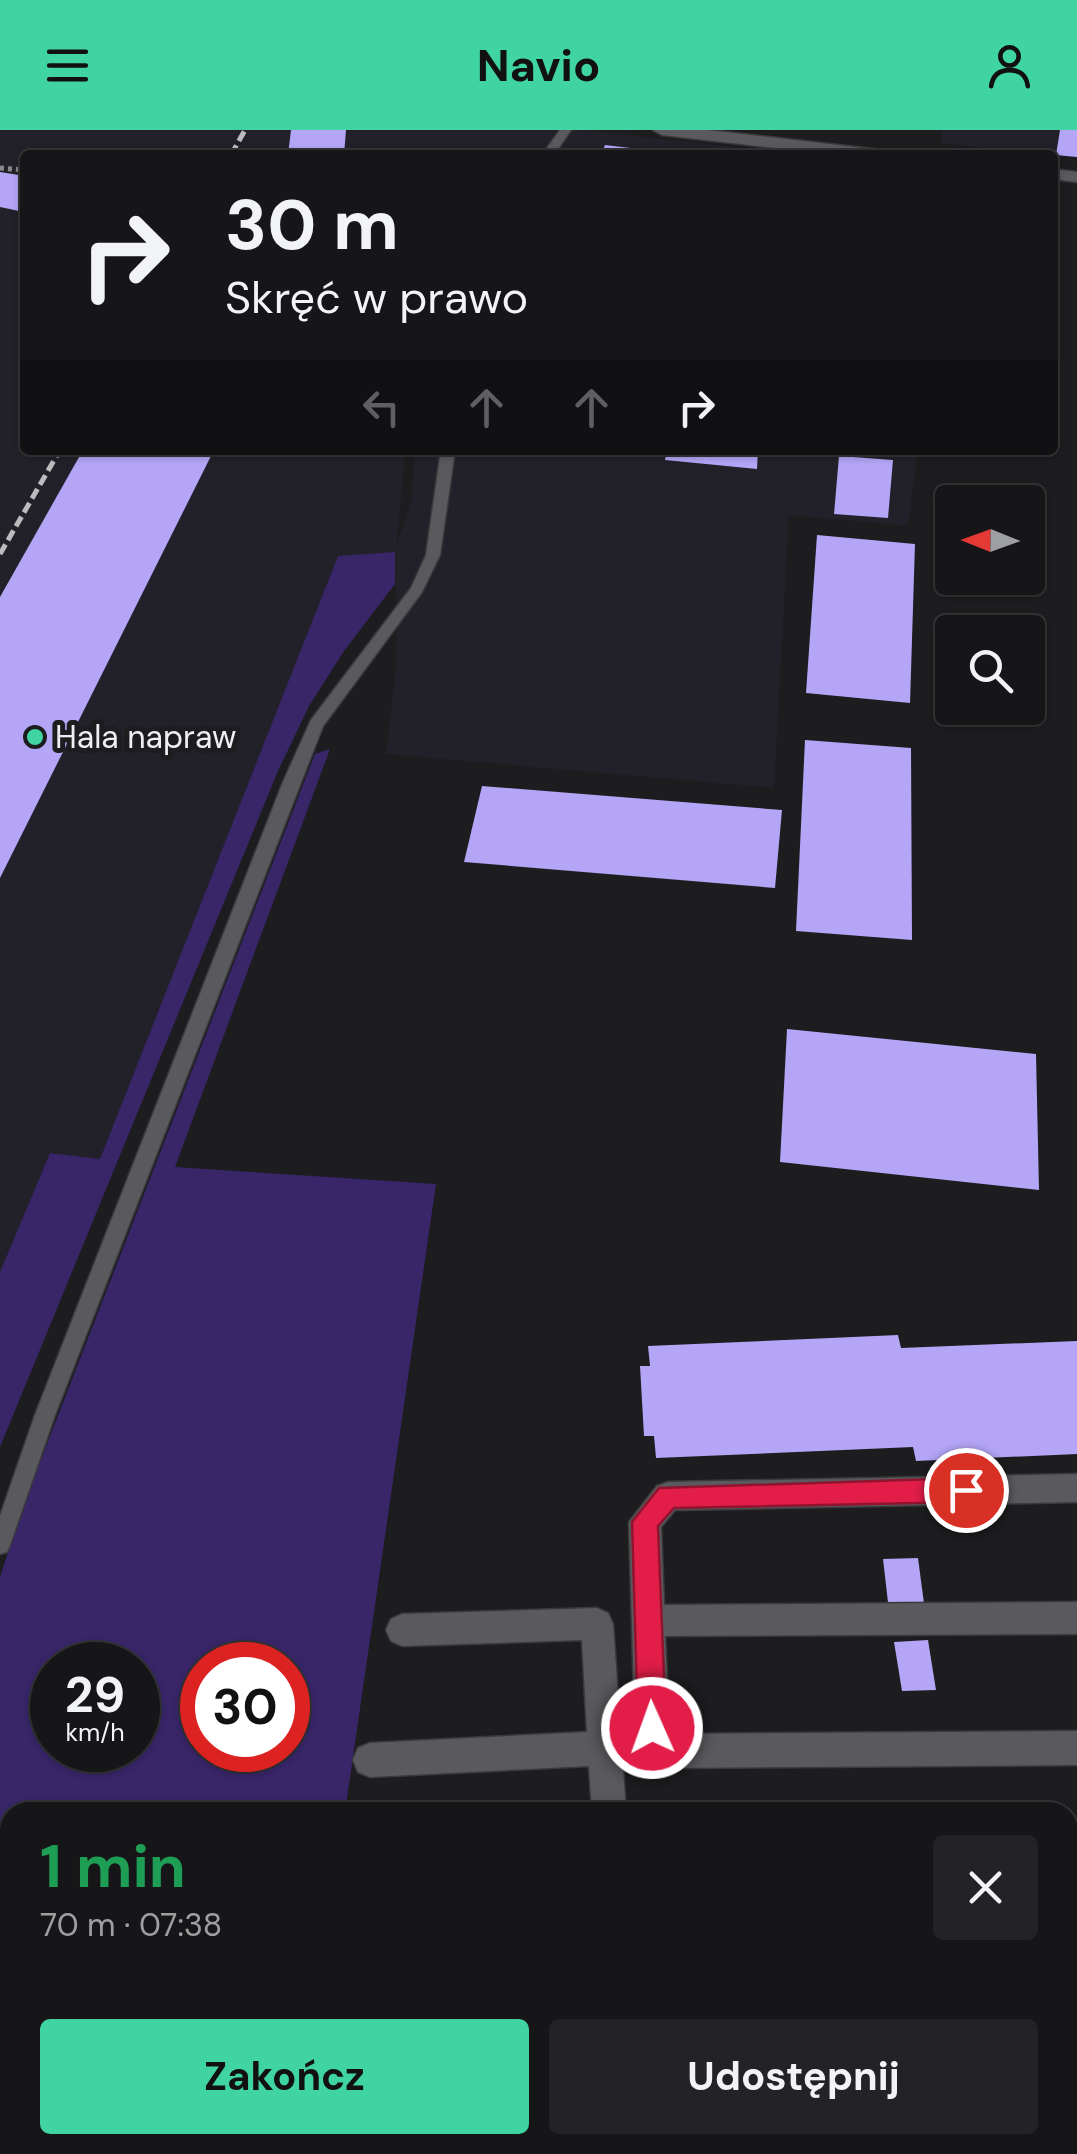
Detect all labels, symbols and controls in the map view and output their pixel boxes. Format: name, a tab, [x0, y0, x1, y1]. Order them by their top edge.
text: Navio	[477, 36, 600, 95]
icon: menu	[40, 38, 95, 93]
icon: person	[982, 38, 1037, 93]
text: 30 m	[225, 180, 399, 271]
icon: right	[60, 190, 190, 320]
text: Skręć w prawo	[225, 268, 528, 327]
icon: left	[354, 380, 409, 435]
icon: ahead	[459, 380, 514, 435]
icon: ahead	[564, 380, 619, 435]
icon: right	[669, 380, 724, 435]
north arrow	[935, 485, 1045, 595]
map controls	[935, 485, 1045, 725]
button: search	[935, 615, 1045, 725]
place label: Hala napraw	[55, 716, 236, 758]
marker: Hala napraw	[24, 726, 46, 748]
pin	[924, 1448, 1009, 1533]
icon: arrive	[939, 1463, 994, 1518]
speed limit sign: 30	[180, 1642, 310, 1772]
text: 29	[65, 1662, 125, 1728]
position arrow	[600, 1676, 704, 1780]
text: km/h	[65, 1716, 125, 1749]
text: 1 min	[40, 1827, 186, 1906]
button: close	[933, 1835, 1038, 1940]
text: 70 m · 07:38	[40, 1904, 222, 1946]
button: Zakończ	[40, 2019, 529, 2134]
button: Udostępnij	[549, 2019, 1038, 2134]

